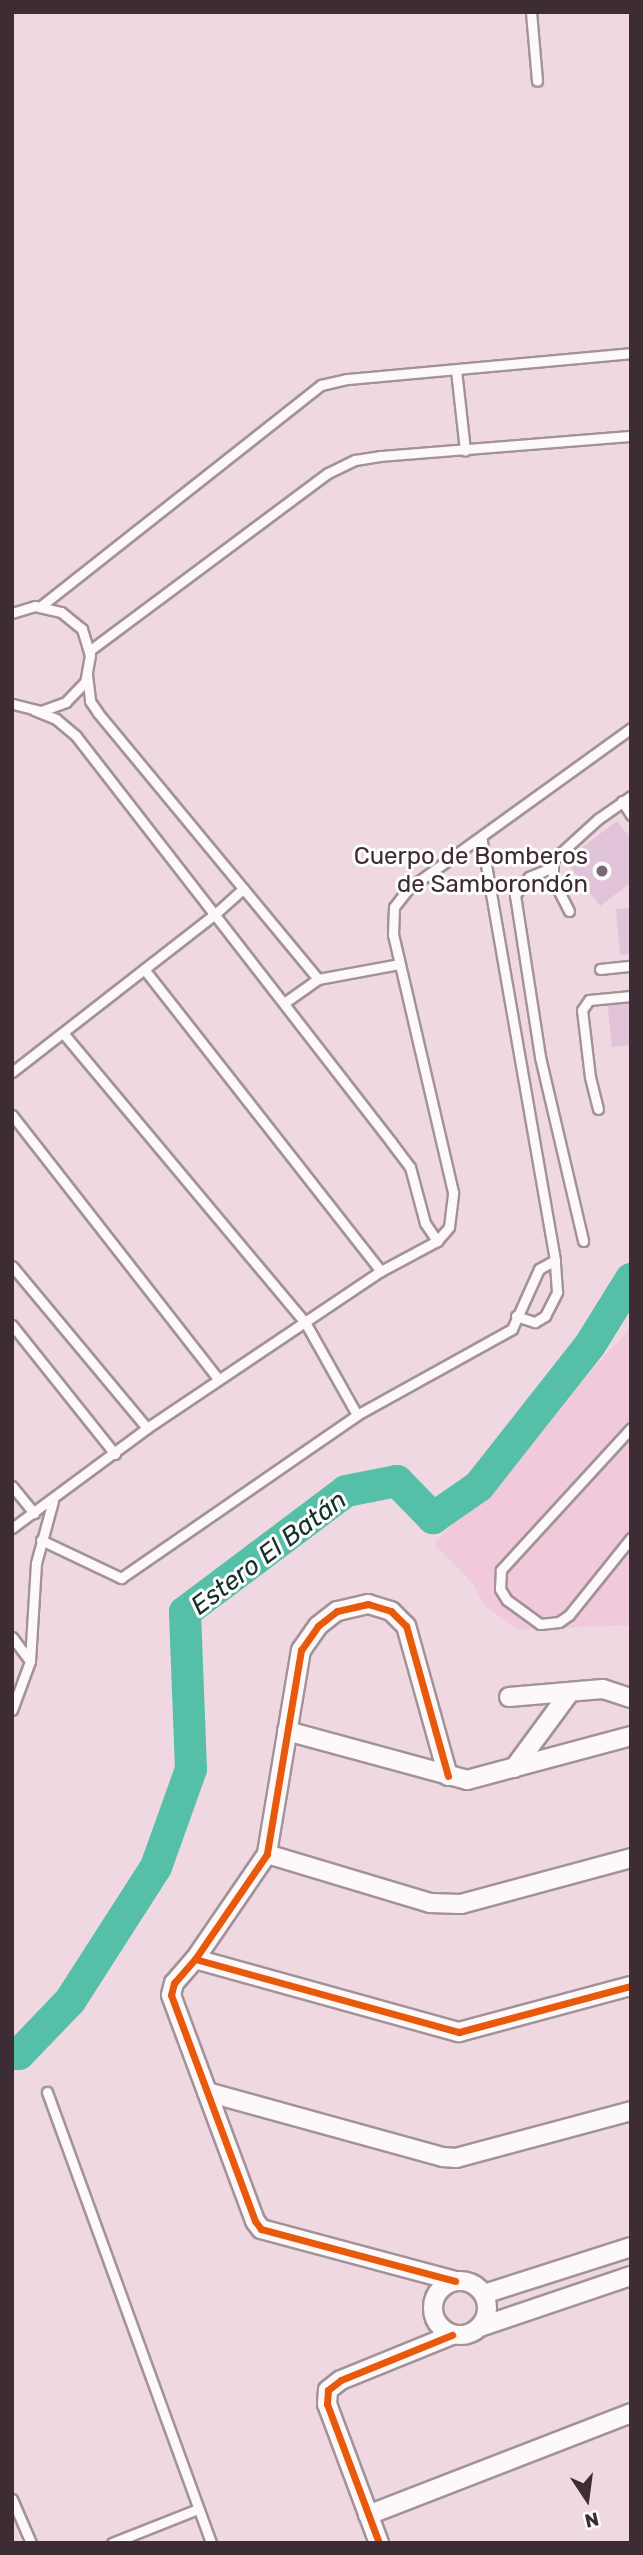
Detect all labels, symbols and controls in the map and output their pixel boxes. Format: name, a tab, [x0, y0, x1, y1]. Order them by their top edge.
place label: Cuerpo de Bomberos de Samborondón	[354, 843, 588, 899]
marker: Cuerpo de Bomberos de Samborondón	[594, 863, 610, 879]
water label: Estero El Batán	[185, 1484, 353, 1622]
north arrow	[552, 2464, 622, 2534]
text: N	[583, 2507, 601, 2533]

